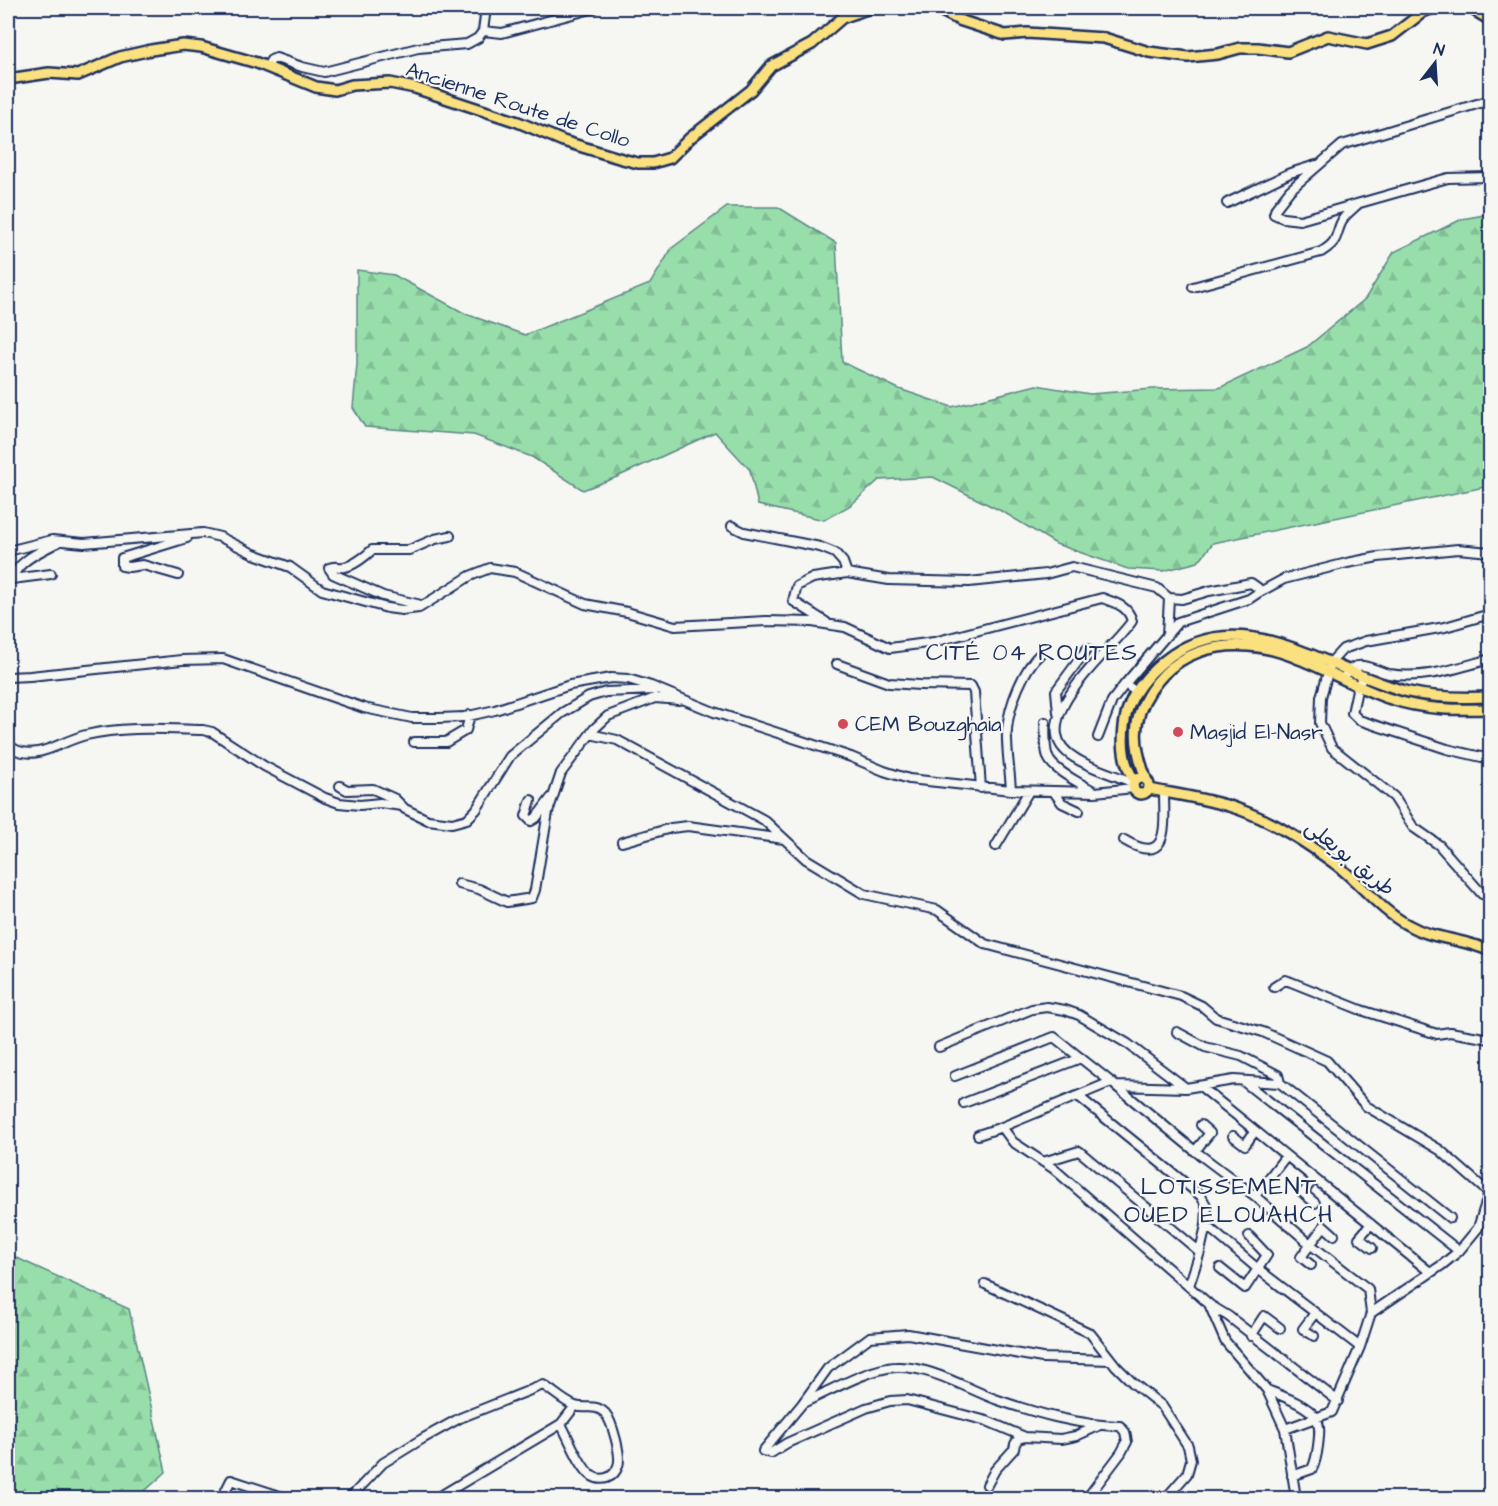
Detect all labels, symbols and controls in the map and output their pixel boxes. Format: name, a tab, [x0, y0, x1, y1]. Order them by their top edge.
north arrow	[1405, 33, 1465, 93]
text: N	[1431, 38, 1447, 62]
street label: Ancienne Route de Collo	[402, 55, 634, 155]
district label: CITÉ 04 ROUTES	[926, 636, 1138, 670]
place label: CEM Bouzghaia	[855, 710, 1002, 741]
marker: CEM Bouzghaia	[836, 717, 850, 731]
place label: Masjid El-Nasr	[1190, 718, 1323, 747]
marker: Masjid El-Nasr	[1171, 725, 1185, 739]
street label: طريق بويعلى	[1299, 813, 1401, 903]
district label: LOTISSEMENT OUED ELOUAHCH	[1124, 1170, 1334, 1232]

